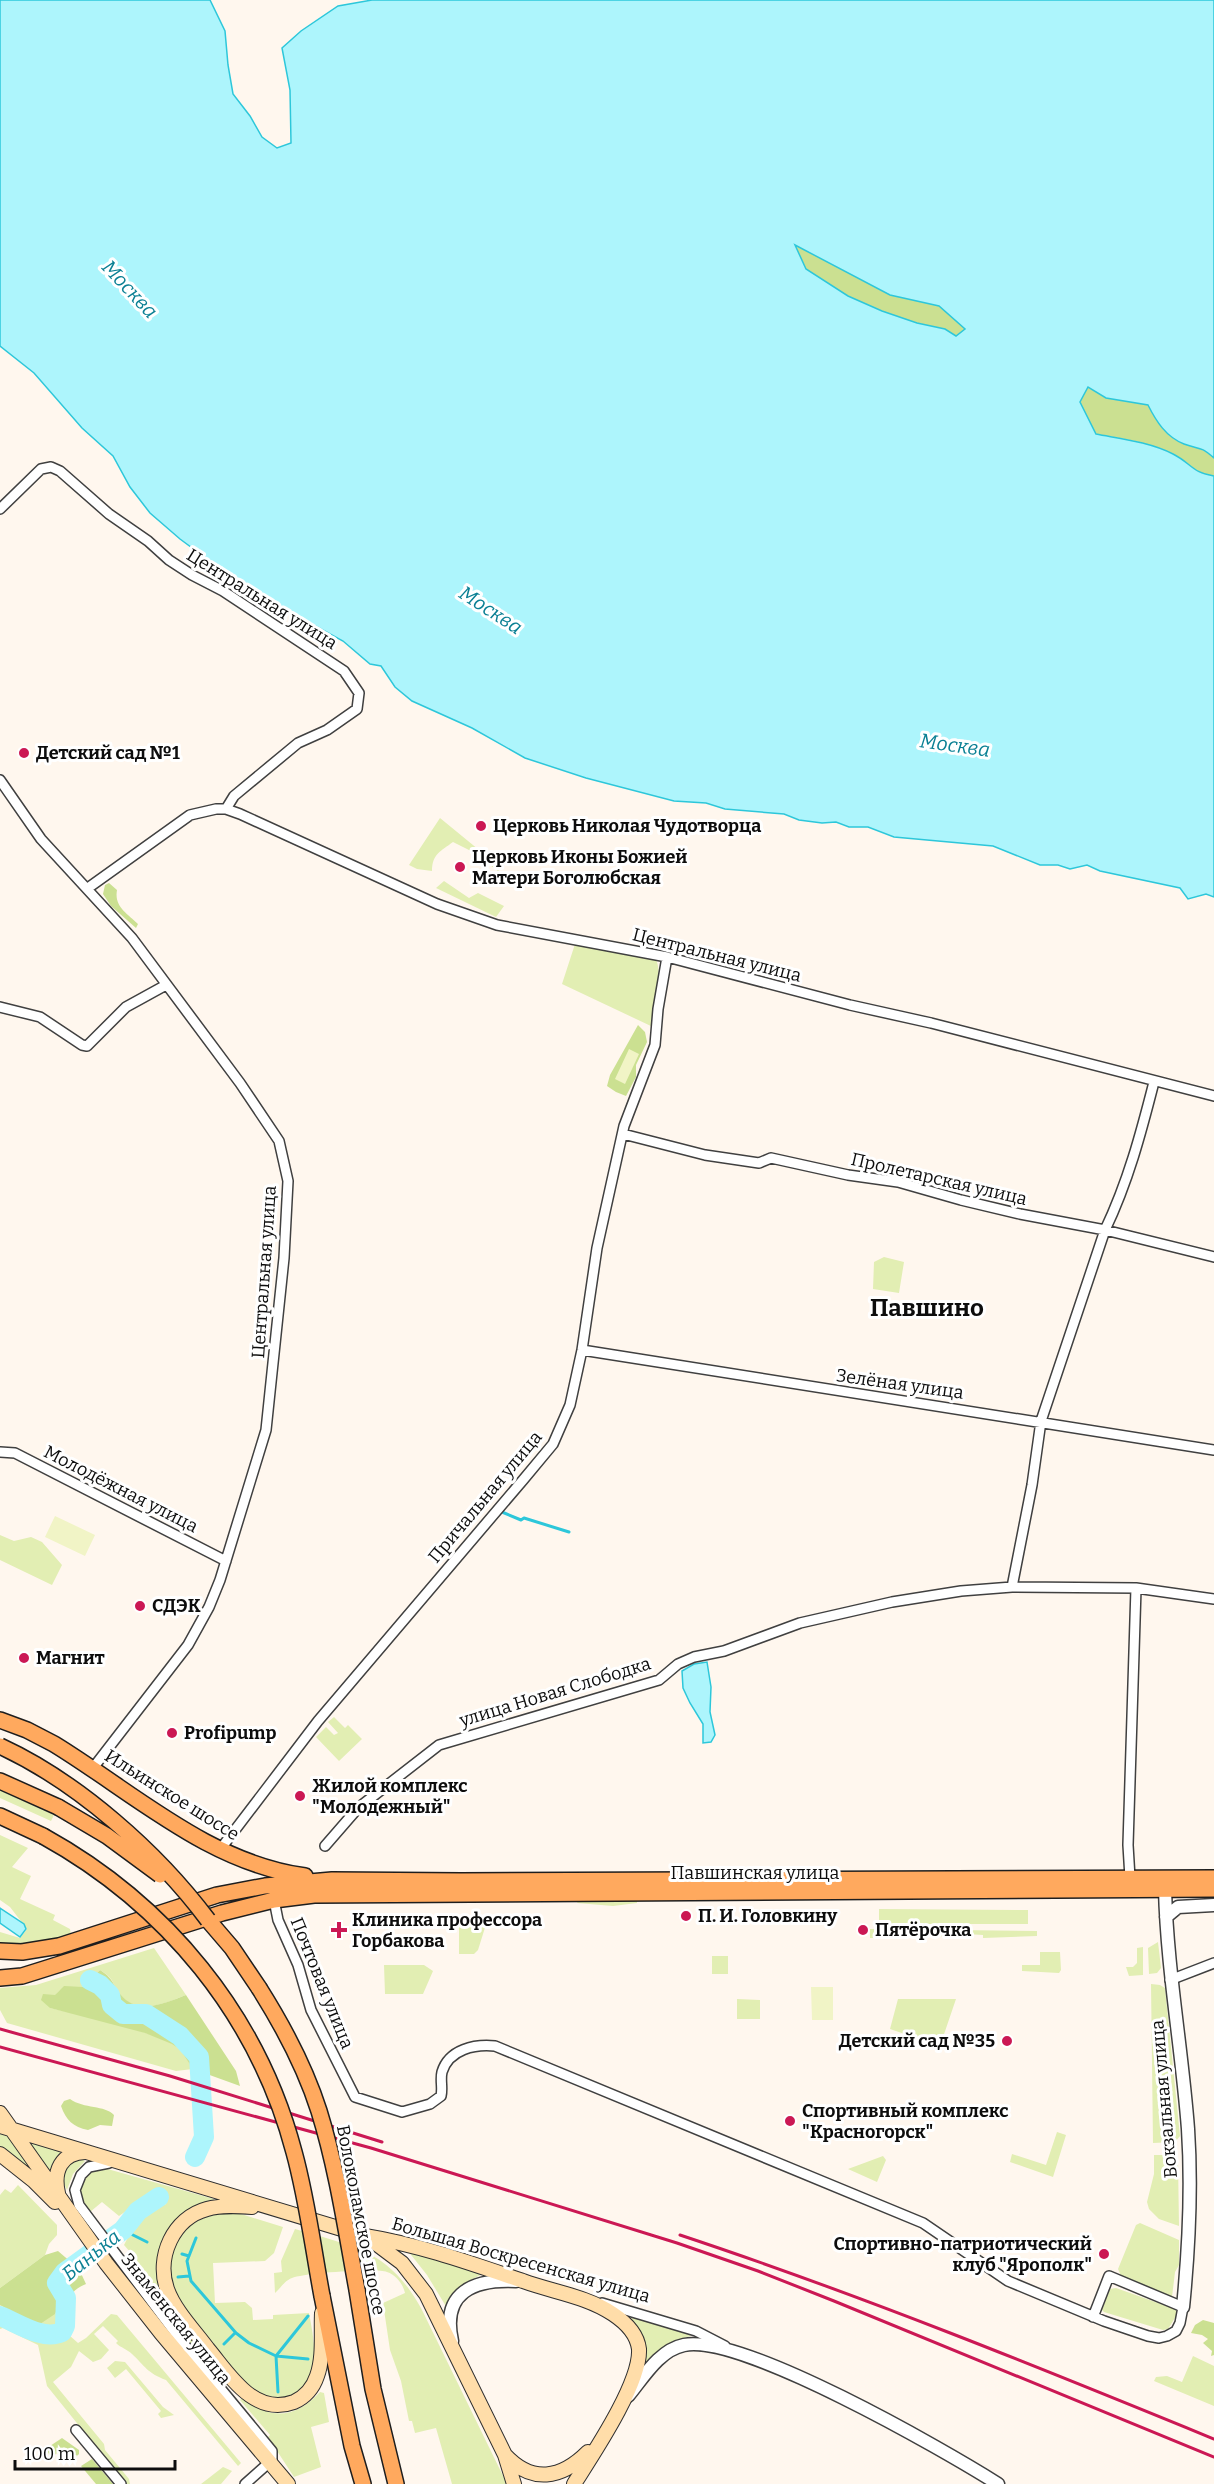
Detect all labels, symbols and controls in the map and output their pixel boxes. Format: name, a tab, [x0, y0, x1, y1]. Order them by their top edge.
water label: Москва	[97, 255, 163, 323]
street label: Центральная улица	[183, 544, 341, 654]
water label: Москва	[455, 581, 527, 639]
water label: Москва	[918, 728, 992, 762]
place label: Детский сад №1	[36, 742, 180, 764]
marker: Детский сад №1	[17, 746, 31, 760]
place label: Церковь Николая Чудотворца	[493, 815, 761, 837]
marker: Церковь Николая Чудотворца	[474, 819, 488, 833]
place label: Церковь Иконы Божией Матери Боголюбская	[472, 846, 687, 889]
marker: Церковь Иконы Божией Матери Боголюбская	[453, 860, 467, 874]
street label: Центральная улица	[630, 923, 804, 987]
street label: Пролетарская улица	[849, 1148, 1029, 1210]
street label: Центральная улица	[247, 1185, 281, 1359]
district label: Павшино	[870, 1294, 984, 1322]
street label: Зелёная улица	[835, 1364, 965, 1404]
street label: Причальная улица	[423, 1426, 547, 1567]
street label: Молодёжная улица	[40, 1441, 202, 1537]
place label: СДЭК	[152, 1595, 201, 1617]
marker: СДЭК	[133, 1599, 147, 1613]
place label: Магнит	[36, 1647, 105, 1669]
marker: Магнит	[17, 1651, 31, 1665]
street label: улица Новая Слободка	[456, 1652, 653, 1732]
place label: Profipump	[184, 1722, 276, 1744]
marker: Profipump	[165, 1726, 179, 1740]
street label: Ильинское шоссе	[101, 1745, 243, 1845]
place label: Жилой комплекс "Молодежный"	[312, 1775, 468, 1818]
marker: Жилой комплекс "Молодежный"	[293, 1789, 307, 1803]
street label: Павшинская улица	[671, 1862, 840, 1884]
place label: П. И. Головкину	[698, 1905, 838, 1927]
place label: Клиника профессора Горбакова	[352, 1909, 542, 1952]
marker: П. И. Головкину	[679, 1909, 693, 1923]
street label: Почтовая улица	[286, 1914, 358, 2052]
place label: Пятёрочка	[875, 1919, 971, 1941]
marker: Клиника профессора Горбакова	[330, 1921, 348, 1939]
marker: Пятёрочка	[856, 1923, 870, 1937]
street label: Вокзальная улица	[1146, 2019, 1182, 2179]
place label: Детский сад №35	[839, 2030, 995, 2052]
marker: Детский сад №35	[1000, 2034, 1014, 2048]
place label: Спортивный комплекс "Красногорск"	[802, 2100, 1009, 2143]
marker: Спортивный комплекс "Красногорск"	[783, 2114, 797, 2128]
street label: Волоколамское шоссе	[332, 2123, 390, 2317]
street label: Большая Воскресенская улица	[389, 2213, 653, 2308]
water label: Банька	[57, 2224, 125, 2286]
place label: Спортивно-патриотический клуб "Ярополк"	[833, 2233, 1092, 2276]
marker: Спортивно-патриотический клуб "Ярополк"	[1097, 2247, 1111, 2261]
street label: Знаменская улица	[116, 2249, 236, 2389]
scale bar	[15, 2433, 176, 2471]
text: 100 m	[24, 2443, 75, 2465]

